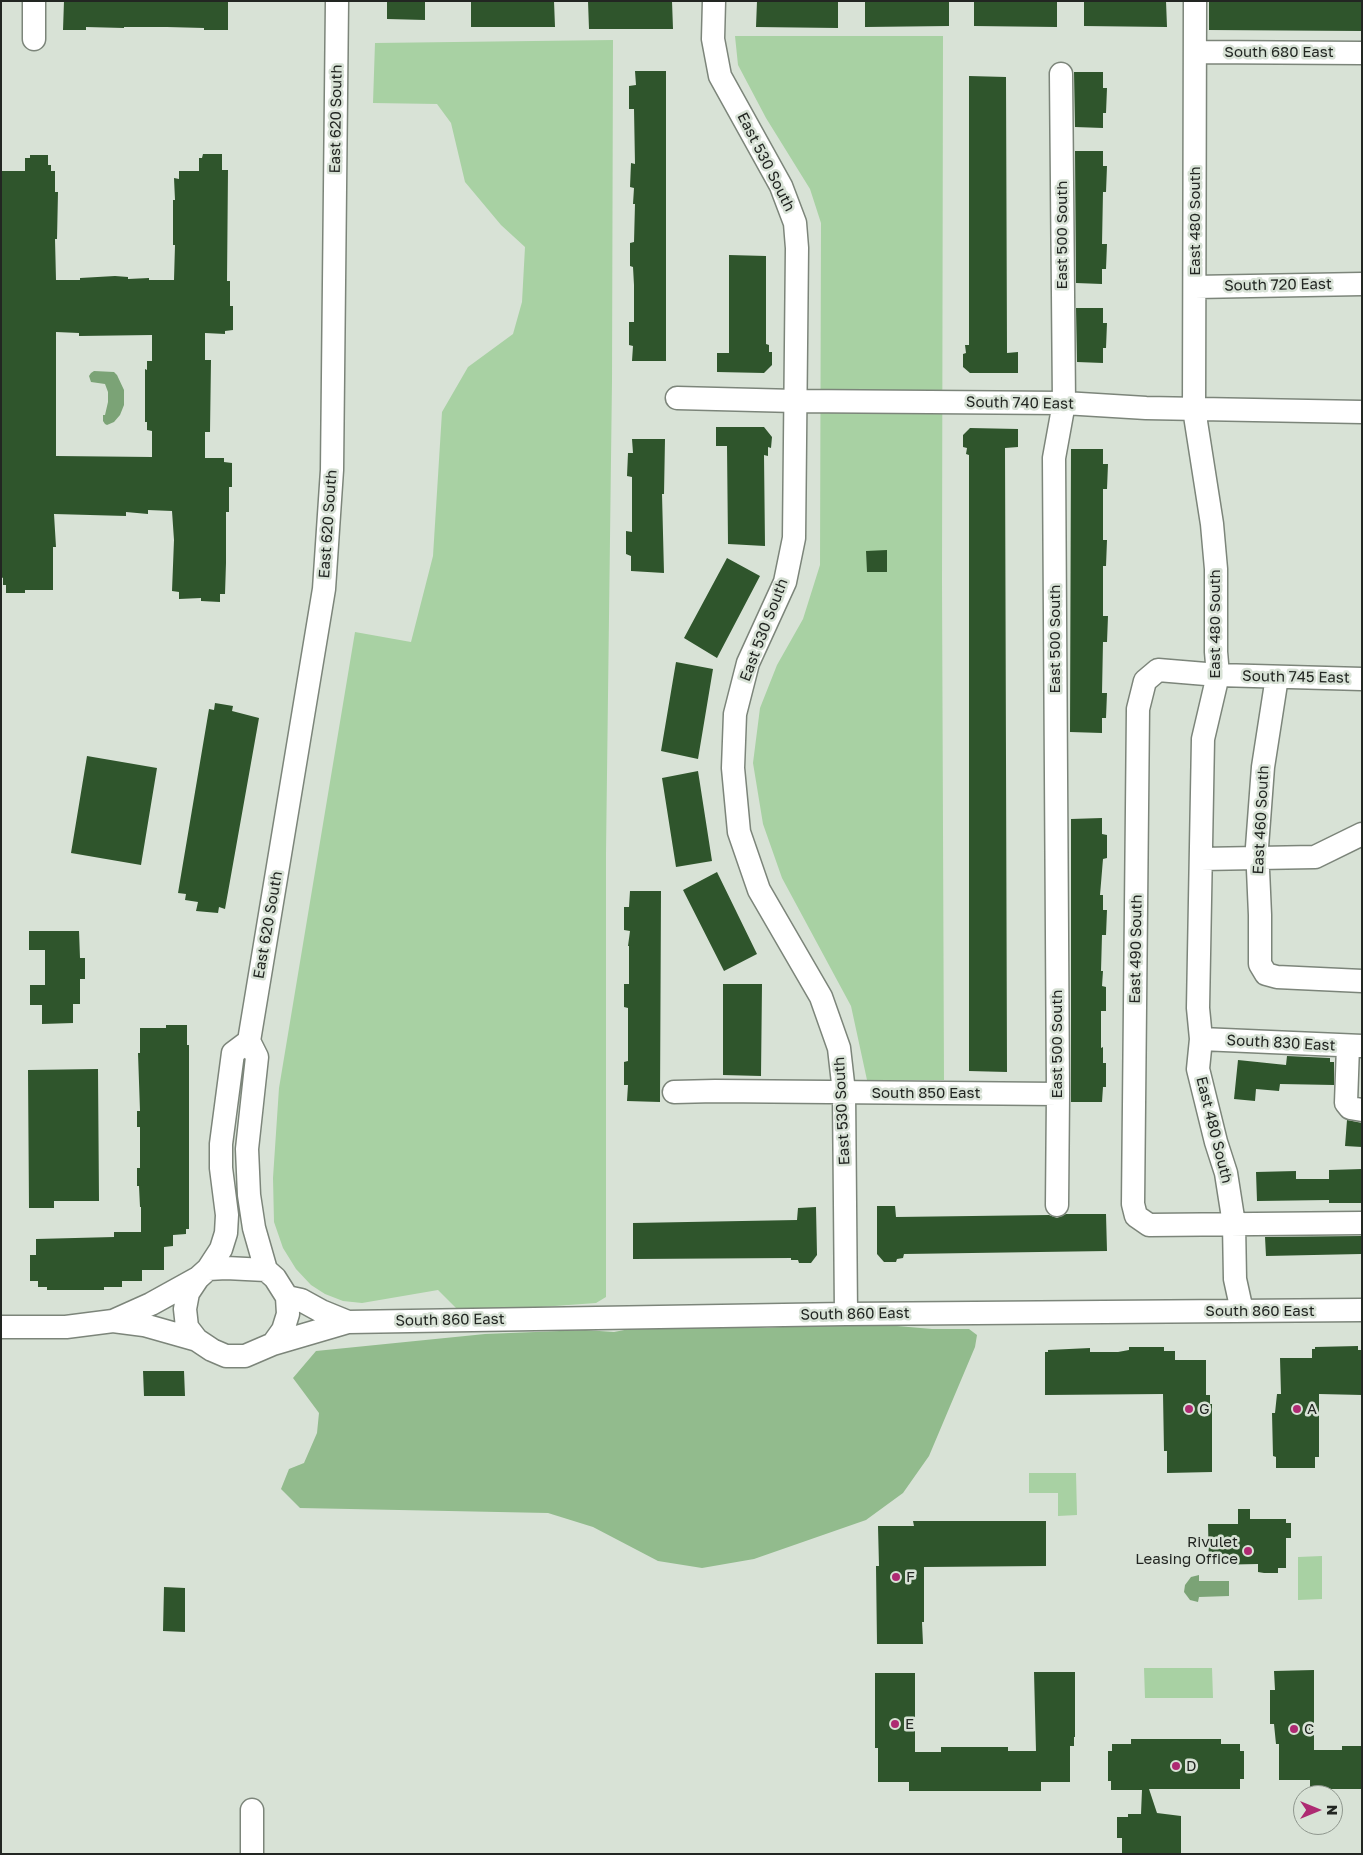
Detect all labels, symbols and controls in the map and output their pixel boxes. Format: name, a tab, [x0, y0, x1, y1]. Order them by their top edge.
street label: South 680 East	[1224, 43, 1334, 61]
street label: East 620 South	[326, 64, 346, 174]
street label: East 530 South	[733, 110, 799, 214]
street label: East 480 South	[1186, 166, 1204, 276]
street label: East 500 South	[1053, 180, 1071, 290]
street label: South 720 East	[1224, 275, 1332, 295]
street label: South 740 East	[966, 393, 1074, 413]
street label: East 620 South	[315, 469, 341, 579]
street label: East 480 South	[1206, 569, 1224, 679]
street label: East 530 South	[736, 576, 792, 684]
street label: East 500 South	[1046, 584, 1064, 694]
street label: South 745 East	[1242, 667, 1350, 687]
street label: East 460 South	[1249, 765, 1273, 875]
street label: East 620 South	[250, 870, 286, 980]
street label: East 490 South	[1126, 894, 1146, 1004]
street label: East 500 South	[1048, 989, 1066, 1099]
street label: South 830 East	[1226, 1031, 1336, 1055]
street label: East 530 South	[830, 1056, 854, 1166]
street label: East 480 South	[1192, 1075, 1236, 1185]
street label: South 850 East	[872, 1084, 980, 1102]
street label: South 860 East	[1205, 1302, 1315, 1320]
street label: South 860 East	[800, 1304, 910, 1324]
street label: South 860 East	[395, 1310, 505, 1330]
place label: G	[1199, 1400, 1210, 1418]
place label: A	[1307, 1400, 1317, 1418]
marker: G	[1183, 1403, 1195, 1415]
marker: A	[1291, 1403, 1303, 1415]
place label: Rivulet Leasing Office	[1135, 1533, 1238, 1568]
marker: Rivulet Leasing Office	[1242, 1545, 1254, 1557]
place label: F	[906, 1568, 915, 1586]
marker: F	[890, 1571, 902, 1583]
place label: E	[905, 1715, 914, 1733]
marker: E	[889, 1718, 901, 1730]
place label: C	[1304, 1720, 1314, 1738]
marker: C	[1288, 1723, 1300, 1735]
place label: D	[1186, 1757, 1196, 1775]
marker: D	[1170, 1760, 1182, 1772]
north arrow	[1293, 1785, 1343, 1835]
text: N	[1324, 1805, 1341, 1815]

